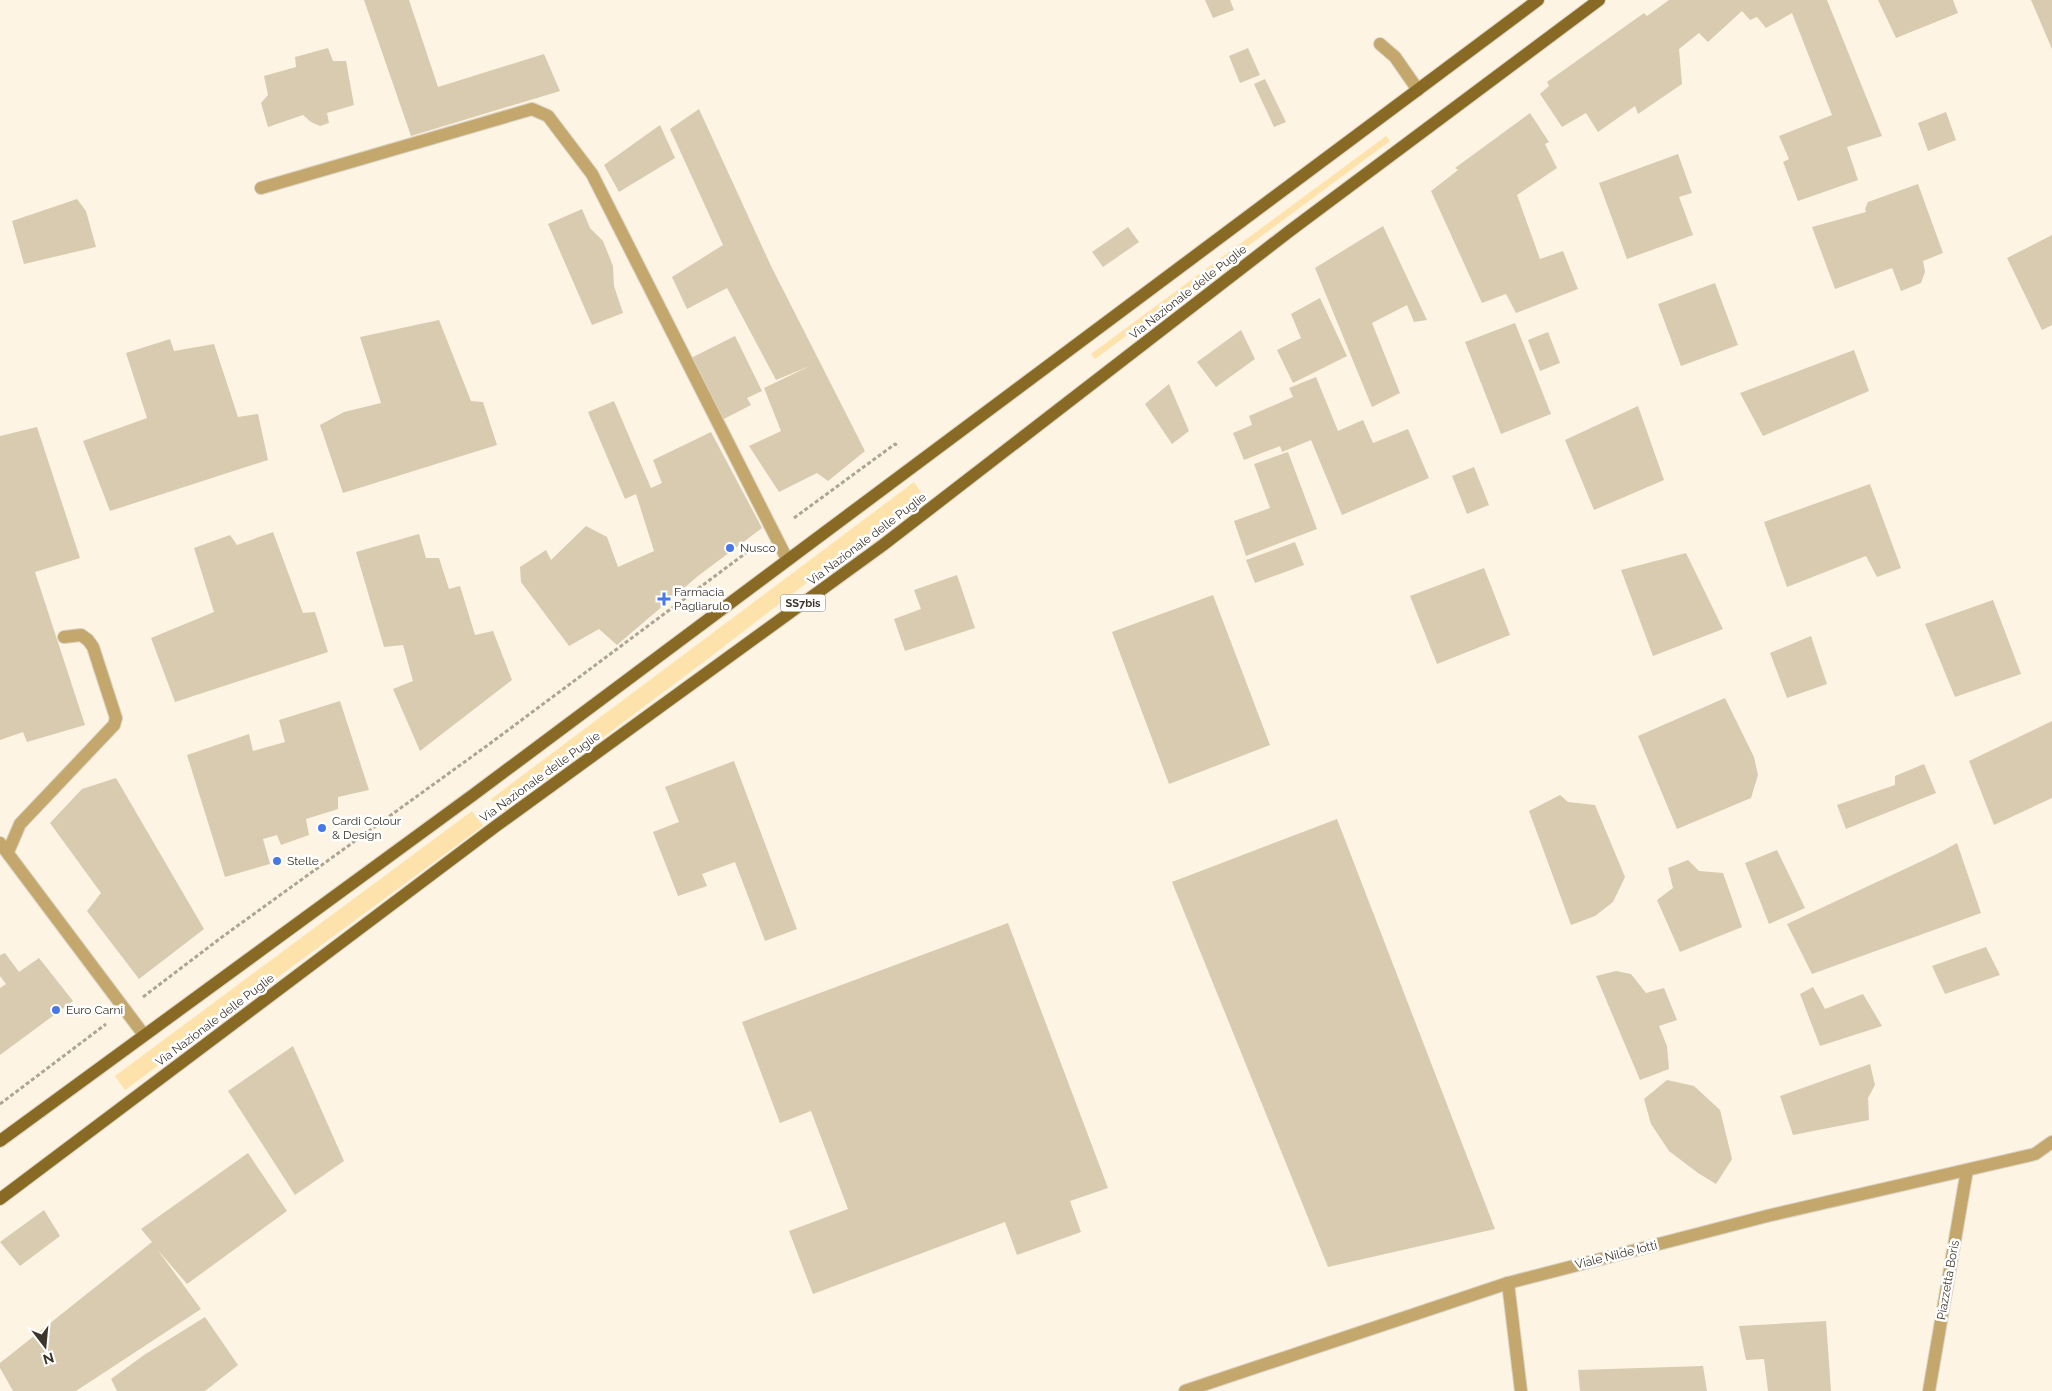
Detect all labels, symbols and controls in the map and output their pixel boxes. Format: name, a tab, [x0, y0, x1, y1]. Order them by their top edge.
street label: Via Nazionale delle Puglie	[1127, 242, 1249, 342]
street label: Via Nazionale delle Puglie	[805, 490, 929, 588]
place label: Nusco	[740, 541, 776, 555]
marker: Nusco	[724, 542, 736, 554]
place label: Farmacia Pagliarulo	[674, 585, 730, 613]
marker: Farmacia Pagliarulo	[658, 593, 670, 605]
road number: SS7bis	[780, 594, 826, 612]
street label: Via Nazionale delle Puglie	[477, 729, 603, 825]
place label: Cardi Colour & Design	[332, 814, 402, 842]
marker: Cardi Colour & Design	[316, 822, 328, 834]
place label: Stelle	[287, 854, 319, 868]
marker: Stelle	[271, 855, 283, 867]
street label: Via Nazionale delle Puglie	[153, 971, 277, 1069]
place label: Euro Carni	[66, 1003, 123, 1017]
marker: Euro Carni	[50, 1004, 62, 1016]
street label: Viale Nilde Iotti	[1574, 1238, 1658, 1272]
street label: Piazzetta Boris	[1934, 1239, 1962, 1321]
north arrow	[20, 1321, 70, 1371]
text: N	[41, 1349, 56, 1368]

